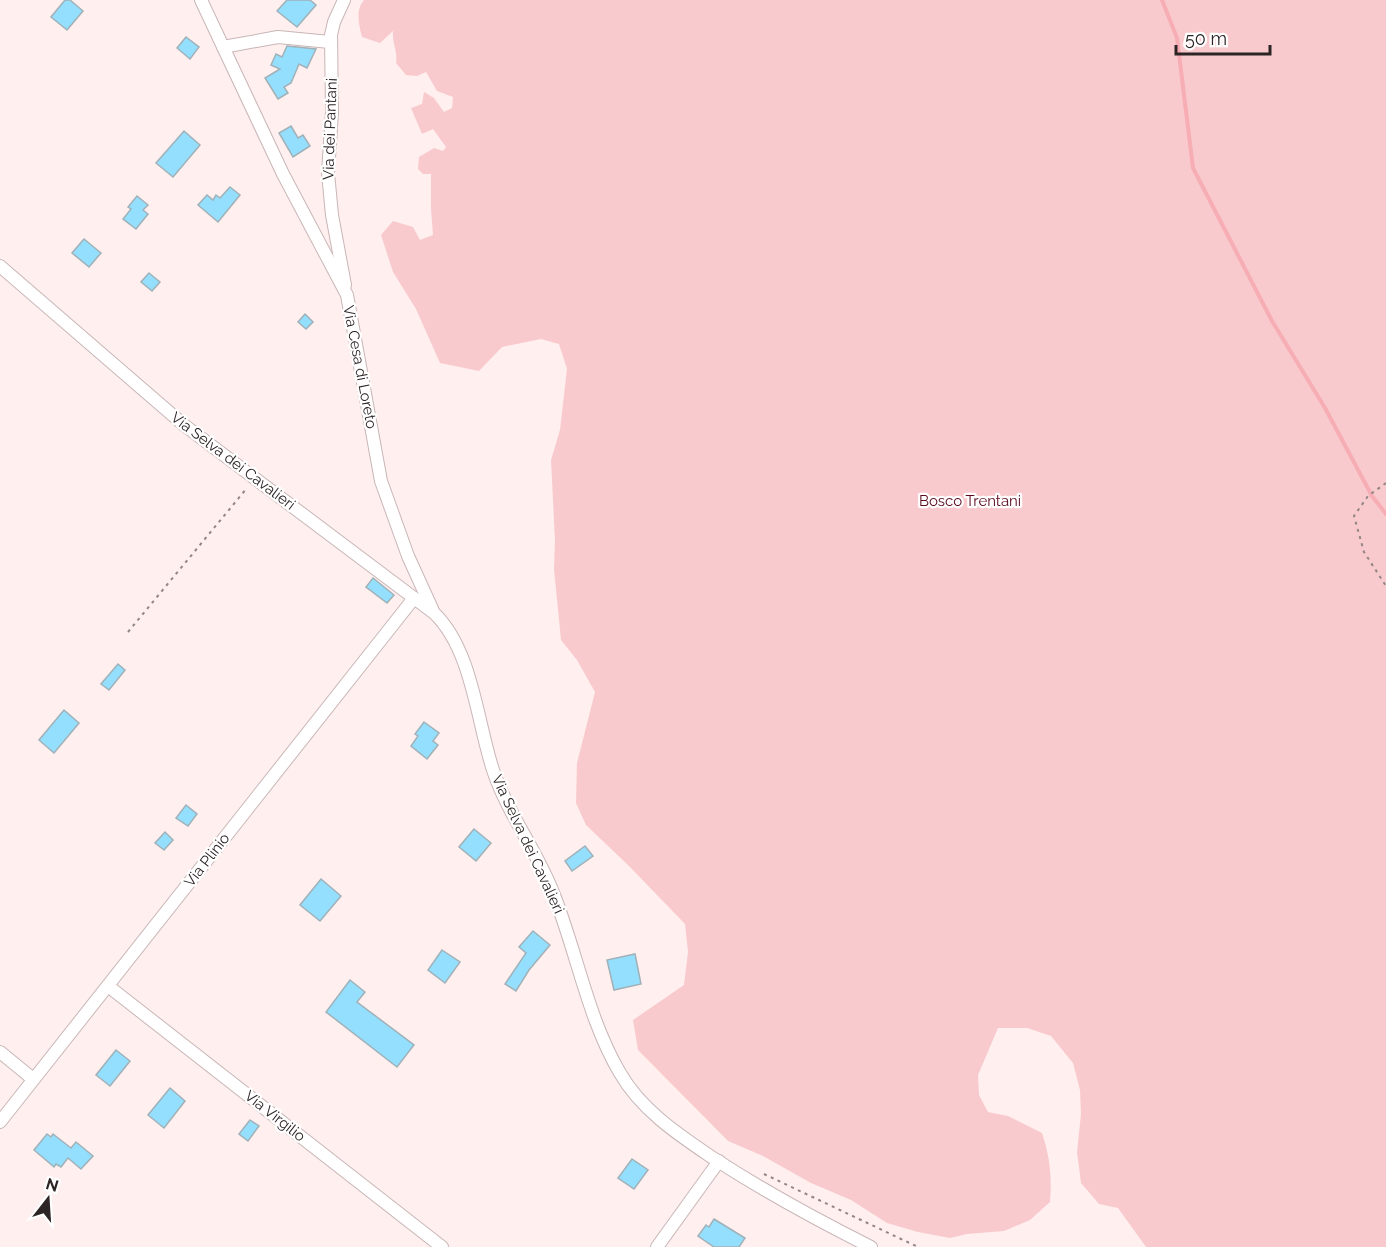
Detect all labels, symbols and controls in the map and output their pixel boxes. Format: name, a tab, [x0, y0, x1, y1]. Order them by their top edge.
scale bar	[1176, 18, 1270, 56]
text: 50 m	[1185, 28, 1227, 49]
street label: Via dei Pantani	[319, 78, 341, 180]
street label: Via Cesa di Loreto	[339, 304, 381, 430]
street label: Via Selva dei Cavalieri	[167, 408, 299, 514]
park label: Bosco Trentani	[919, 492, 1021, 510]
street label: Via Selva dei Cavalieri	[488, 772, 568, 916]
street label: Via Plinio	[180, 830, 234, 890]
street label: Via Virgilio	[241, 1087, 309, 1145]
north arrow	[18, 1169, 78, 1229]
text: N	[44, 1174, 61, 1196]

